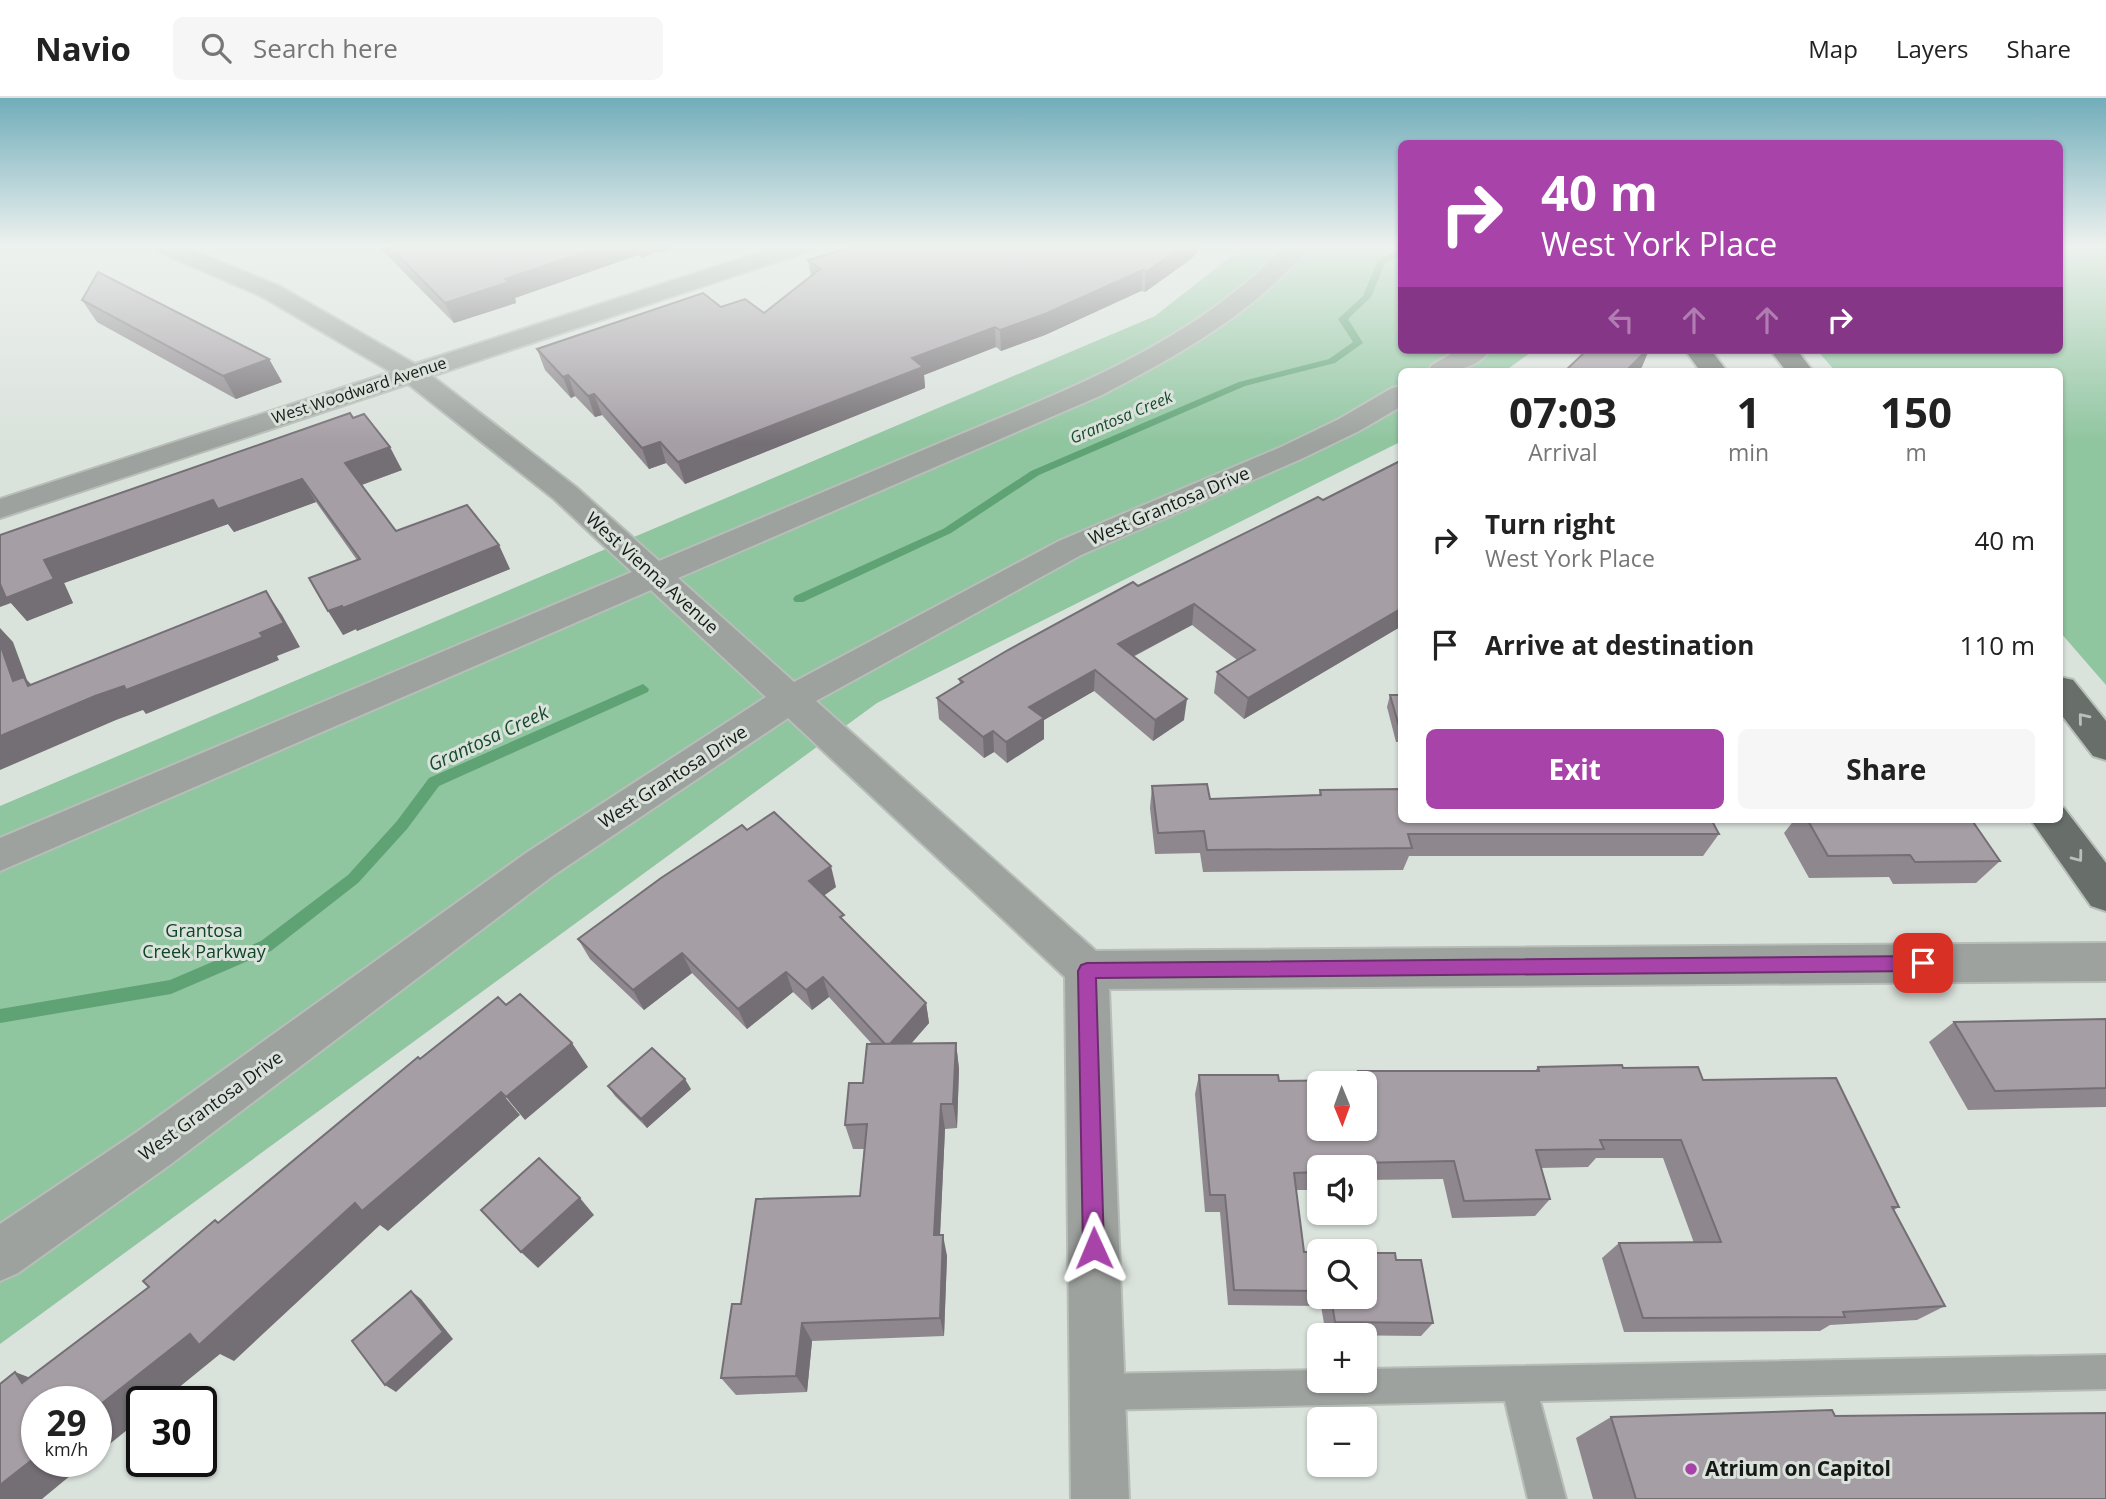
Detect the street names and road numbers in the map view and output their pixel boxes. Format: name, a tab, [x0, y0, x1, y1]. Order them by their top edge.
street label: West Woodward Avenue	[269, 351, 449, 429]
street label: West Grantosa Drive	[1085, 460, 1253, 550]
street label: West Vienna Avenue	[581, 506, 724, 638]
street label: West Grantosa Drive	[594, 719, 751, 833]
street label: West Grantosa Drive	[134, 1045, 287, 1166]

